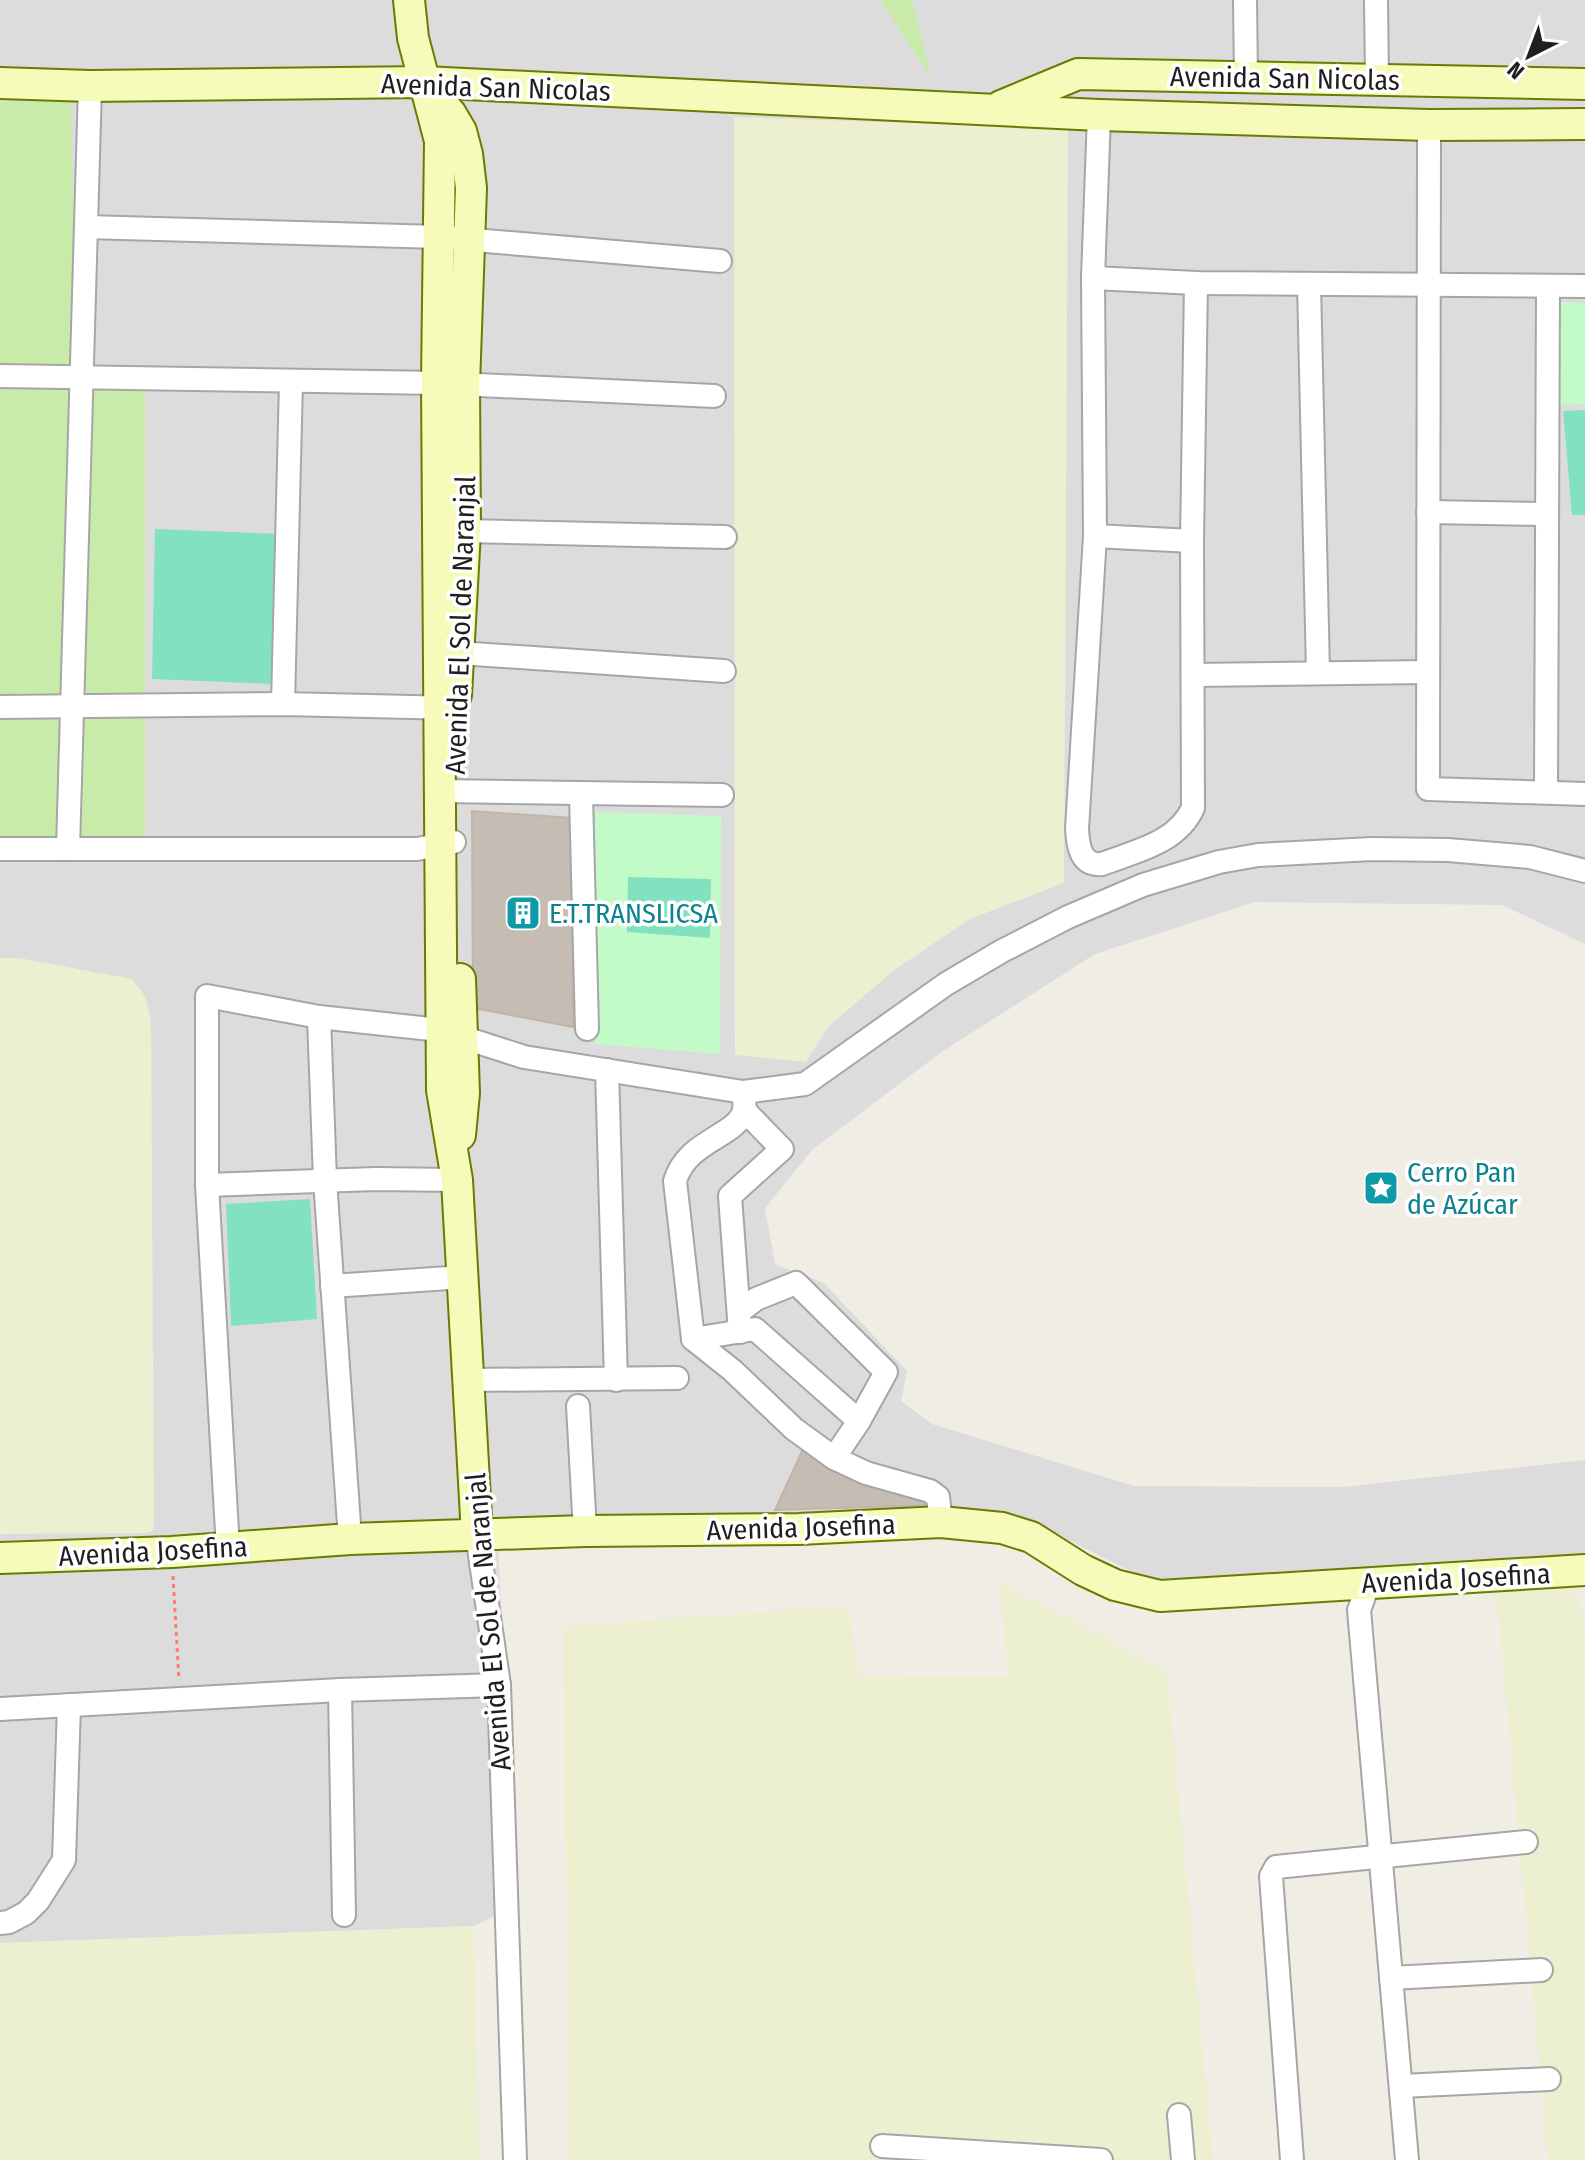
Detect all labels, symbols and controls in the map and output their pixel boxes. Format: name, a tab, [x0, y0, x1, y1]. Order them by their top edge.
north arrow	[1489, 16, 1569, 96]
text: N	[1502, 56, 1530, 85]
street label: Avenida San Nicolas	[1170, 60, 1400, 97]
street label: Avenida San Nicolas	[381, 67, 611, 108]
street label: Avenida El Sol de Naranjal	[439, 475, 482, 775]
building icon: E.T.TRANSLICSA	[504, 894, 542, 932]
place label: E.T.TRANSLICSA	[549, 897, 718, 930]
place label: Cerro Pan de Azúcar	[1407, 1156, 1518, 1221]
place icon: Cerro Pan de Azúcar	[1362, 1169, 1400, 1207]
street label: Avenida El Sol de Naranjal	[459, 1472, 518, 1772]
street label: Avenida Josefina	[706, 1508, 896, 1547]
street label: Avenida Josefina	[58, 1530, 248, 1573]
street label: Avenida Josefina	[1361, 1557, 1551, 1600]

